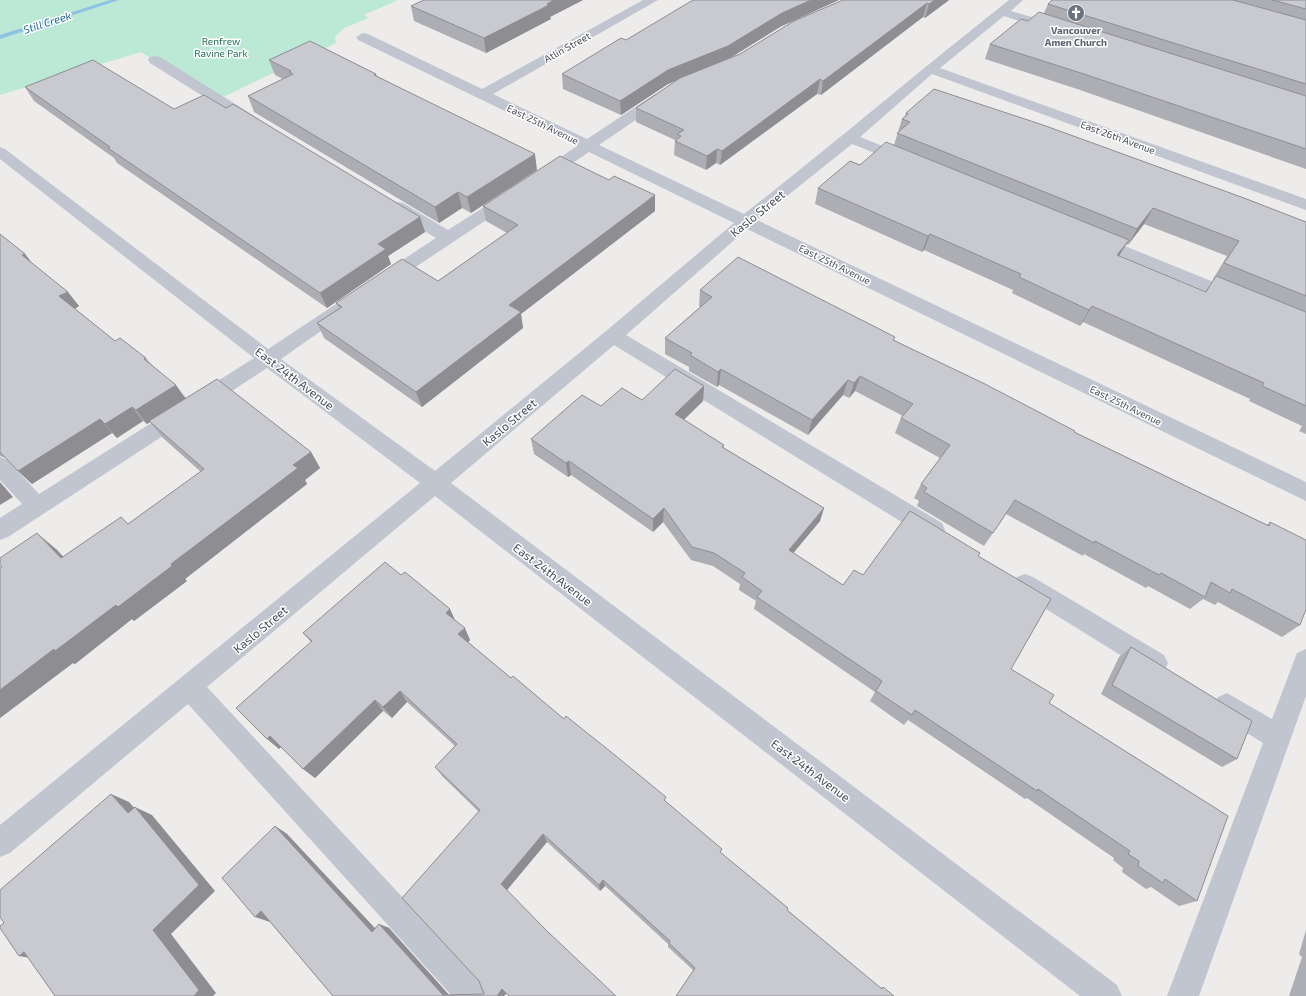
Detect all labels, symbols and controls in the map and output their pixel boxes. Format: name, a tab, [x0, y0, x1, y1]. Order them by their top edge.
church icon: Vancouver Amen Church	[1066, 3, 1086, 23]
water label: Still Creek	[21, 8, 73, 36]
place label: Vancouver Amen Church	[1045, 24, 1107, 48]
street label: Atlin Street	[542, 29, 592, 65]
park label: Renfrew Ravine Park	[194, 35, 248, 59]
street label: East 25th Avenue	[505, 101, 581, 147]
street label: East 26th Avenue	[1079, 118, 1157, 156]
street label: Kaslo Street	[727, 186, 787, 239]
street label: East 25th Avenue	[797, 241, 873, 287]
street label: East 24th Avenue	[253, 344, 337, 412]
street label: East 25th Avenue	[1088, 382, 1164, 428]
street label: Kaslo Street	[479, 395, 539, 449]
street label: East 24th Avenue	[511, 540, 595, 608]
street label: Kaslo Street	[230, 602, 290, 656]
street label: East 24th Avenue	[769, 736, 853, 804]

